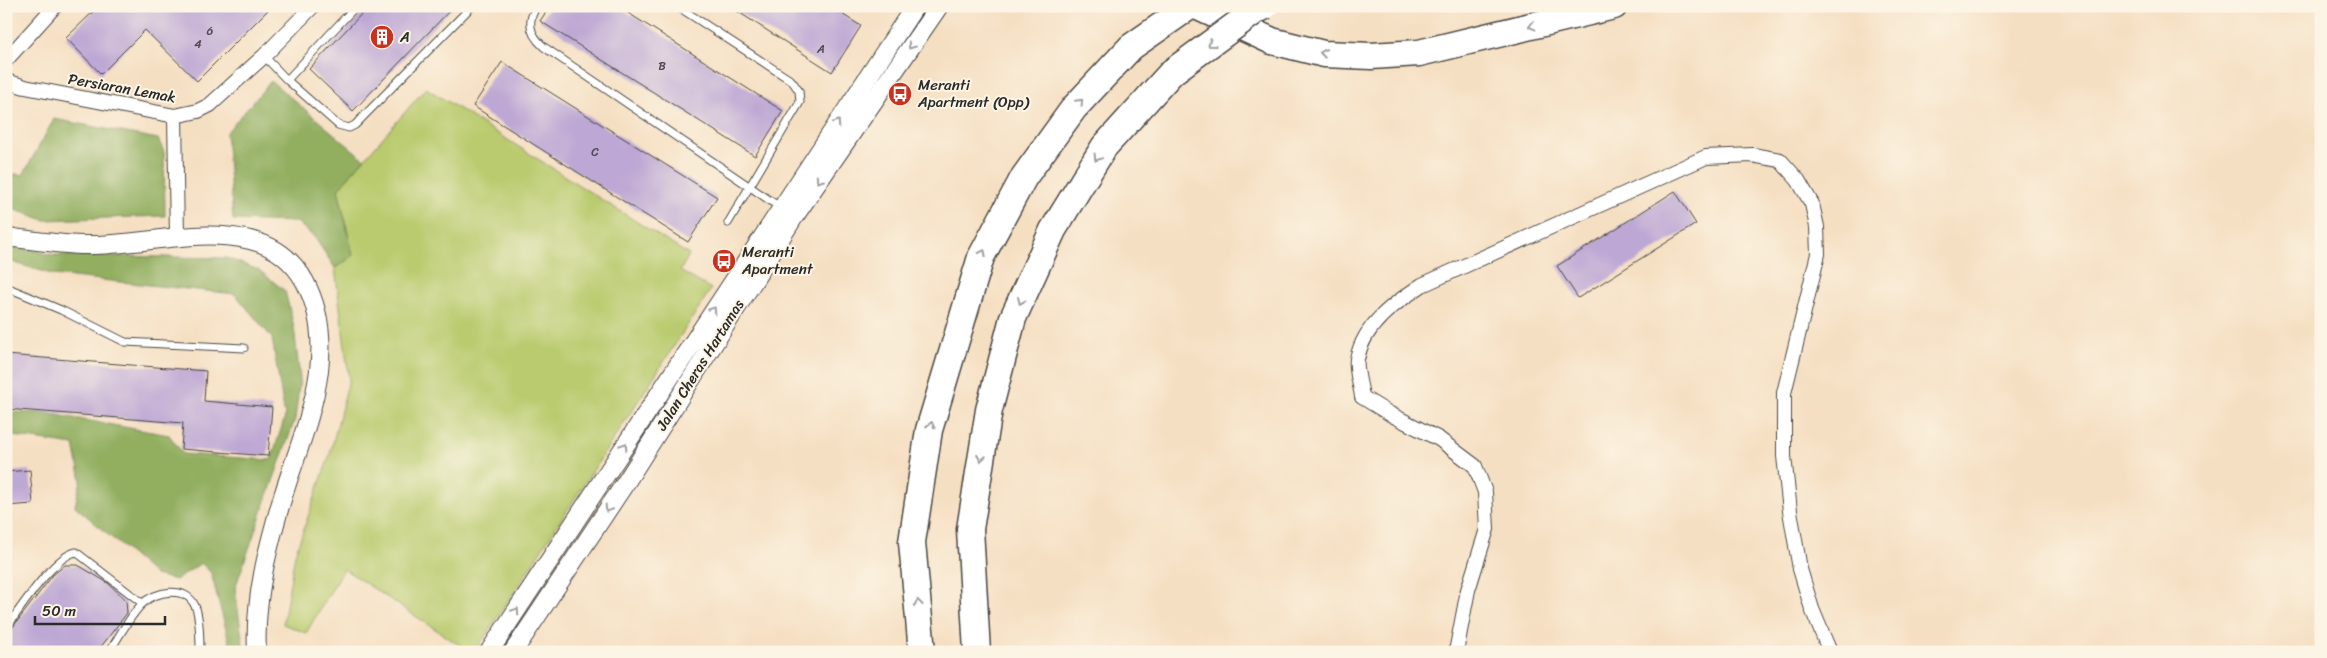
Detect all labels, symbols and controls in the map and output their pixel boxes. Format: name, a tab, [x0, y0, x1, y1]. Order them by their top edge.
house number: 6	[207, 20, 214, 42]
one-way arrow	[1528, 20, 1537, 31]
building icon: A	[369, 24, 395, 50]
place label: A	[399, 24, 410, 50]
house number: 4	[194, 33, 202, 55]
house number: A	[816, 38, 825, 60]
one-way arrow	[1207, 38, 1217, 47]
one-way arrow	[908, 41, 917, 50]
one-way arrow	[1319, 48, 1327, 58]
house number: B	[658, 55, 666, 77]
street label: Persiaran Lemak	[66, 66, 178, 110]
place label: Meranti Apartment (Opp)	[917, 72, 1030, 115]
bus stop icon: Meranti Apartment (Opp)	[887, 81, 913, 107]
one-way arrow	[1074, 98, 1083, 107]
one-way arrow	[831, 119, 840, 129]
house number: C	[591, 141, 599, 163]
one-way arrow	[1094, 153, 1103, 162]
one-way arrow	[816, 175, 825, 184]
place label: Meranti Apartment	[741, 239, 814, 282]
bus stop icon: Meranti Apartment	[711, 248, 737, 274]
one-way arrow	[977, 249, 988, 258]
street label: Jalan Cheras Hartamas	[648, 293, 751, 437]
one-way arrow	[1017, 296, 1027, 305]
one-way arrow	[707, 306, 717, 315]
one-way arrow	[925, 422, 935, 430]
one-way arrow	[618, 442, 627, 451]
one-way arrow	[976, 455, 987, 463]
one-way arrow	[605, 503, 614, 513]
scale bar	[35, 593, 165, 625]
text: 50 m	[42, 598, 77, 624]
one-way arrow	[913, 599, 924, 607]
one-way arrow	[510, 607, 519, 617]

